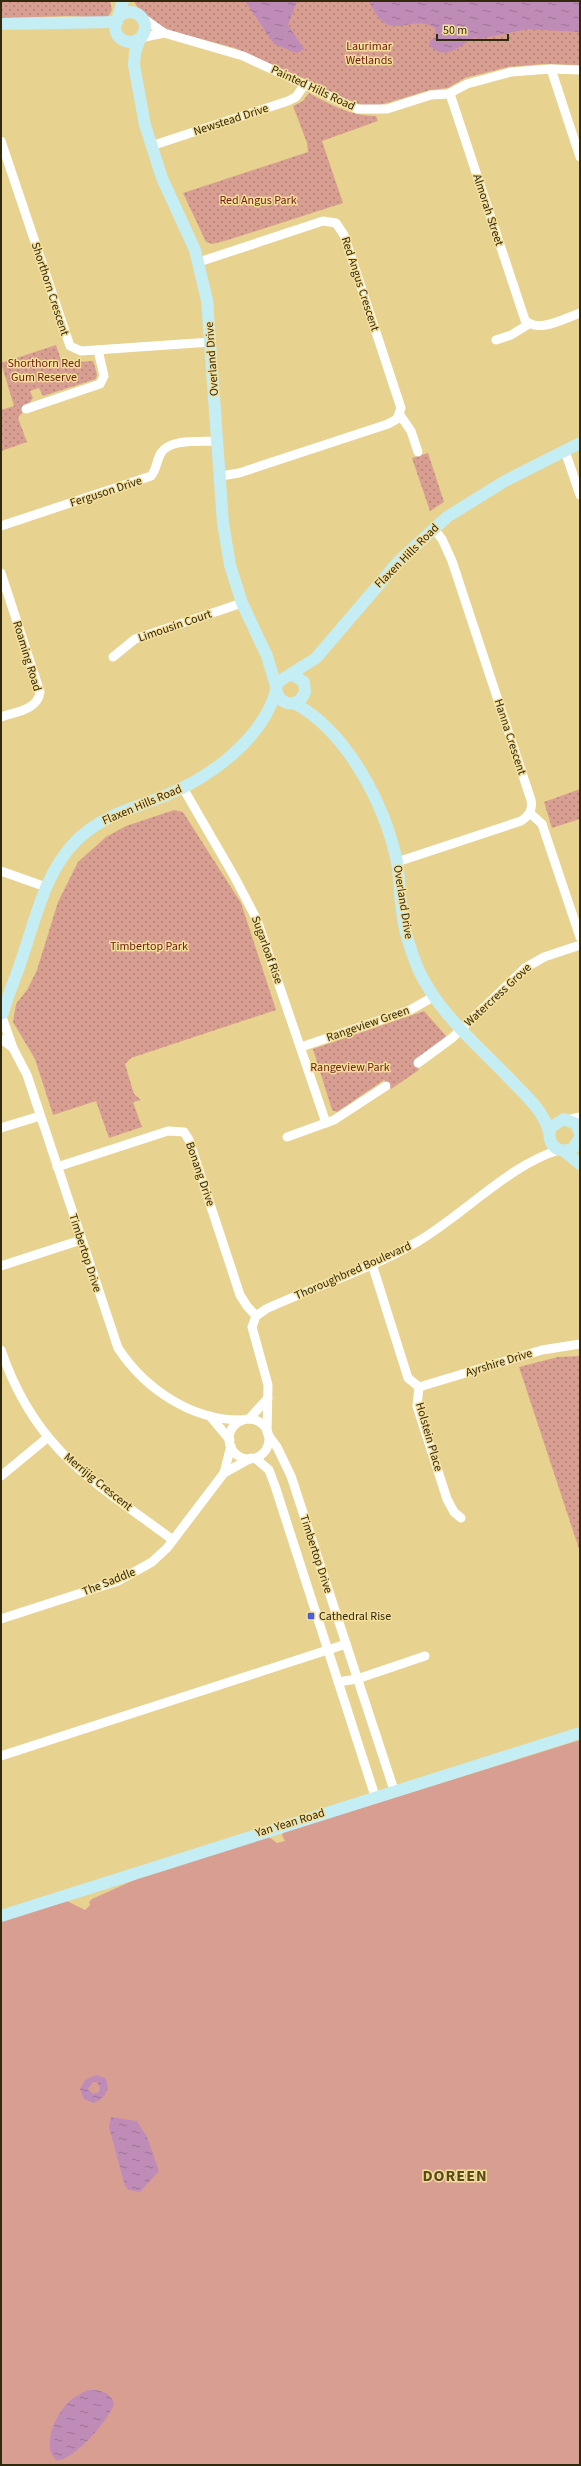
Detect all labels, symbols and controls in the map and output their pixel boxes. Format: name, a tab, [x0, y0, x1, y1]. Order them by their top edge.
scale bar	[437, 16, 508, 42]
text: 50 m	[443, 22, 467, 39]
park label: Laurimar Wetlands	[346, 38, 393, 69]
street label: Painted Hills Road	[268, 61, 358, 115]
street label: Newstead Drive	[191, 100, 271, 140]
street label: Almorah Street	[468, 172, 508, 248]
park label: Red Angus Park	[219, 192, 297, 209]
street label: Red Angus Crescent	[337, 235, 383, 333]
street label: Shorthorn Crescent	[27, 240, 73, 338]
street label: Overland Drive	[201, 321, 223, 397]
park label: Shorthorn Red Gum Reserve	[7, 355, 81, 386]
street label: Ferguson Drive	[68, 472, 144, 512]
street label: Flaxen Hills Road	[371, 520, 443, 592]
street label: Limousin Court	[136, 605, 214, 647]
street label: Roaming Road	[8, 619, 46, 693]
street label: Hanna Crescent	[490, 697, 530, 777]
street label: Flaxen Hills Road	[99, 781, 185, 829]
street label: Overland Drive	[389, 864, 417, 940]
street label: Sugarloaf Rise	[247, 914, 287, 986]
park label: Timbertop Park	[110, 938, 188, 955]
street label: Watercress Grove	[461, 959, 535, 1031]
street label: Rangeview Green	[324, 1002, 412, 1046]
park label: Rangeview Park	[310, 1059, 390, 1076]
street label: Bonang Drive	[181, 1139, 219, 1209]
street label: Timbertop Drive	[64, 1212, 106, 1294]
street label: Thoroughbred Boulevard	[292, 1238, 414, 1304]
street label: Ayrshire Drive	[463, 1345, 535, 1381]
street label: Holstein Place	[411, 1401, 447, 1474]
street label: Merrijig Crescent	[60, 1449, 136, 1515]
street label: Timbertop Drive	[295, 1513, 337, 1595]
street label: The Saddle	[80, 1564, 138, 1600]
place label: Cathedral Rise	[319, 1608, 391, 1625]
marker: Cathedral Rise	[306, 1611, 316, 1621]
street label: Yan Yean Road	[252, 1804, 327, 1842]
district label: DOREEN	[422, 2165, 488, 2187]

